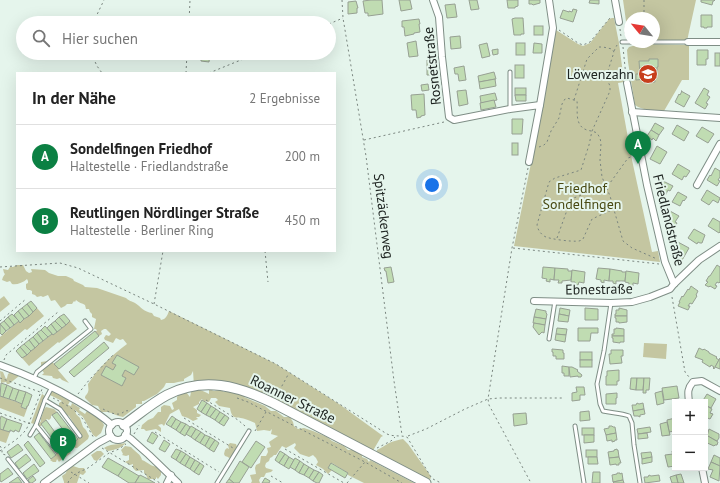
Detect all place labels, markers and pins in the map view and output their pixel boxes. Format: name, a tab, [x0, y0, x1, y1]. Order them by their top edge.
school or university icon: Löwenzahn	[637, 63, 659, 85]
place label: Löwenzahn	[567, 65, 634, 83]
pin: A	[625, 131, 651, 164]
pin: B	[50, 428, 76, 461]

